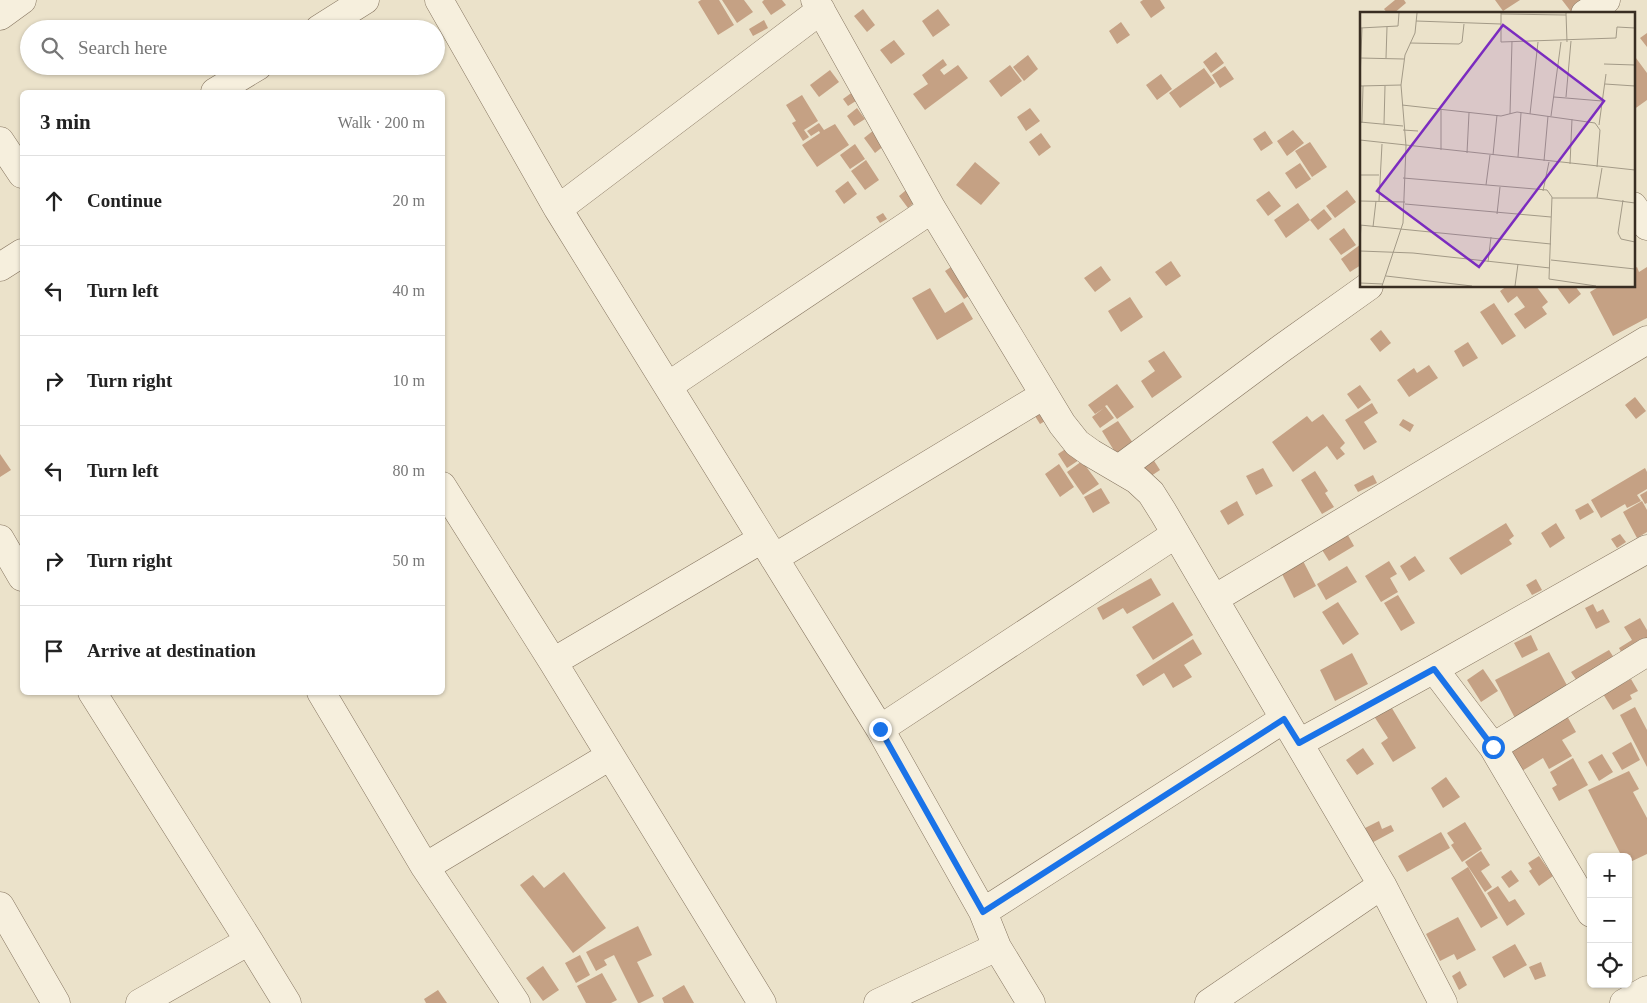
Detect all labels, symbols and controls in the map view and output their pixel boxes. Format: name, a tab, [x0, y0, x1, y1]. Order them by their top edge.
inset map	[1360, 12, 1634, 288]
search box	[20, 20, 445, 75]
icon: search	[38, 34, 66, 62]
text: Search here	[78, 37, 167, 58]
text: 3 min	[40, 110, 91, 134]
text: Walk · 200 m	[338, 114, 425, 131]
icon: ahead	[40, 187, 68, 215]
text: Continue	[87, 190, 162, 211]
text: 20 m	[393, 192, 425, 209]
icon: left	[40, 277, 68, 305]
text: Turn left	[87, 280, 159, 301]
text: 40 m	[393, 282, 425, 299]
icon: right	[40, 367, 68, 395]
text: Turn right	[87, 370, 172, 391]
text: 10 m	[393, 372, 425, 389]
icon: left	[40, 457, 68, 485]
text: Turn left	[87, 460, 159, 481]
text: 80 m	[393, 462, 425, 479]
icon: right	[40, 547, 68, 575]
text: Turn right	[87, 550, 172, 571]
text: 50 m	[393, 552, 425, 569]
icon: arrive	[40, 637, 68, 665]
text: Arrive at destination	[87, 640, 256, 661]
route end	[869, 718, 892, 741]
route start	[1482, 736, 1505, 759]
map controls	[1587, 853, 1632, 988]
button: +	[1587, 853, 1632, 898]
button: −	[1587, 898, 1632, 943]
button: locate	[1587, 943, 1632, 988]

